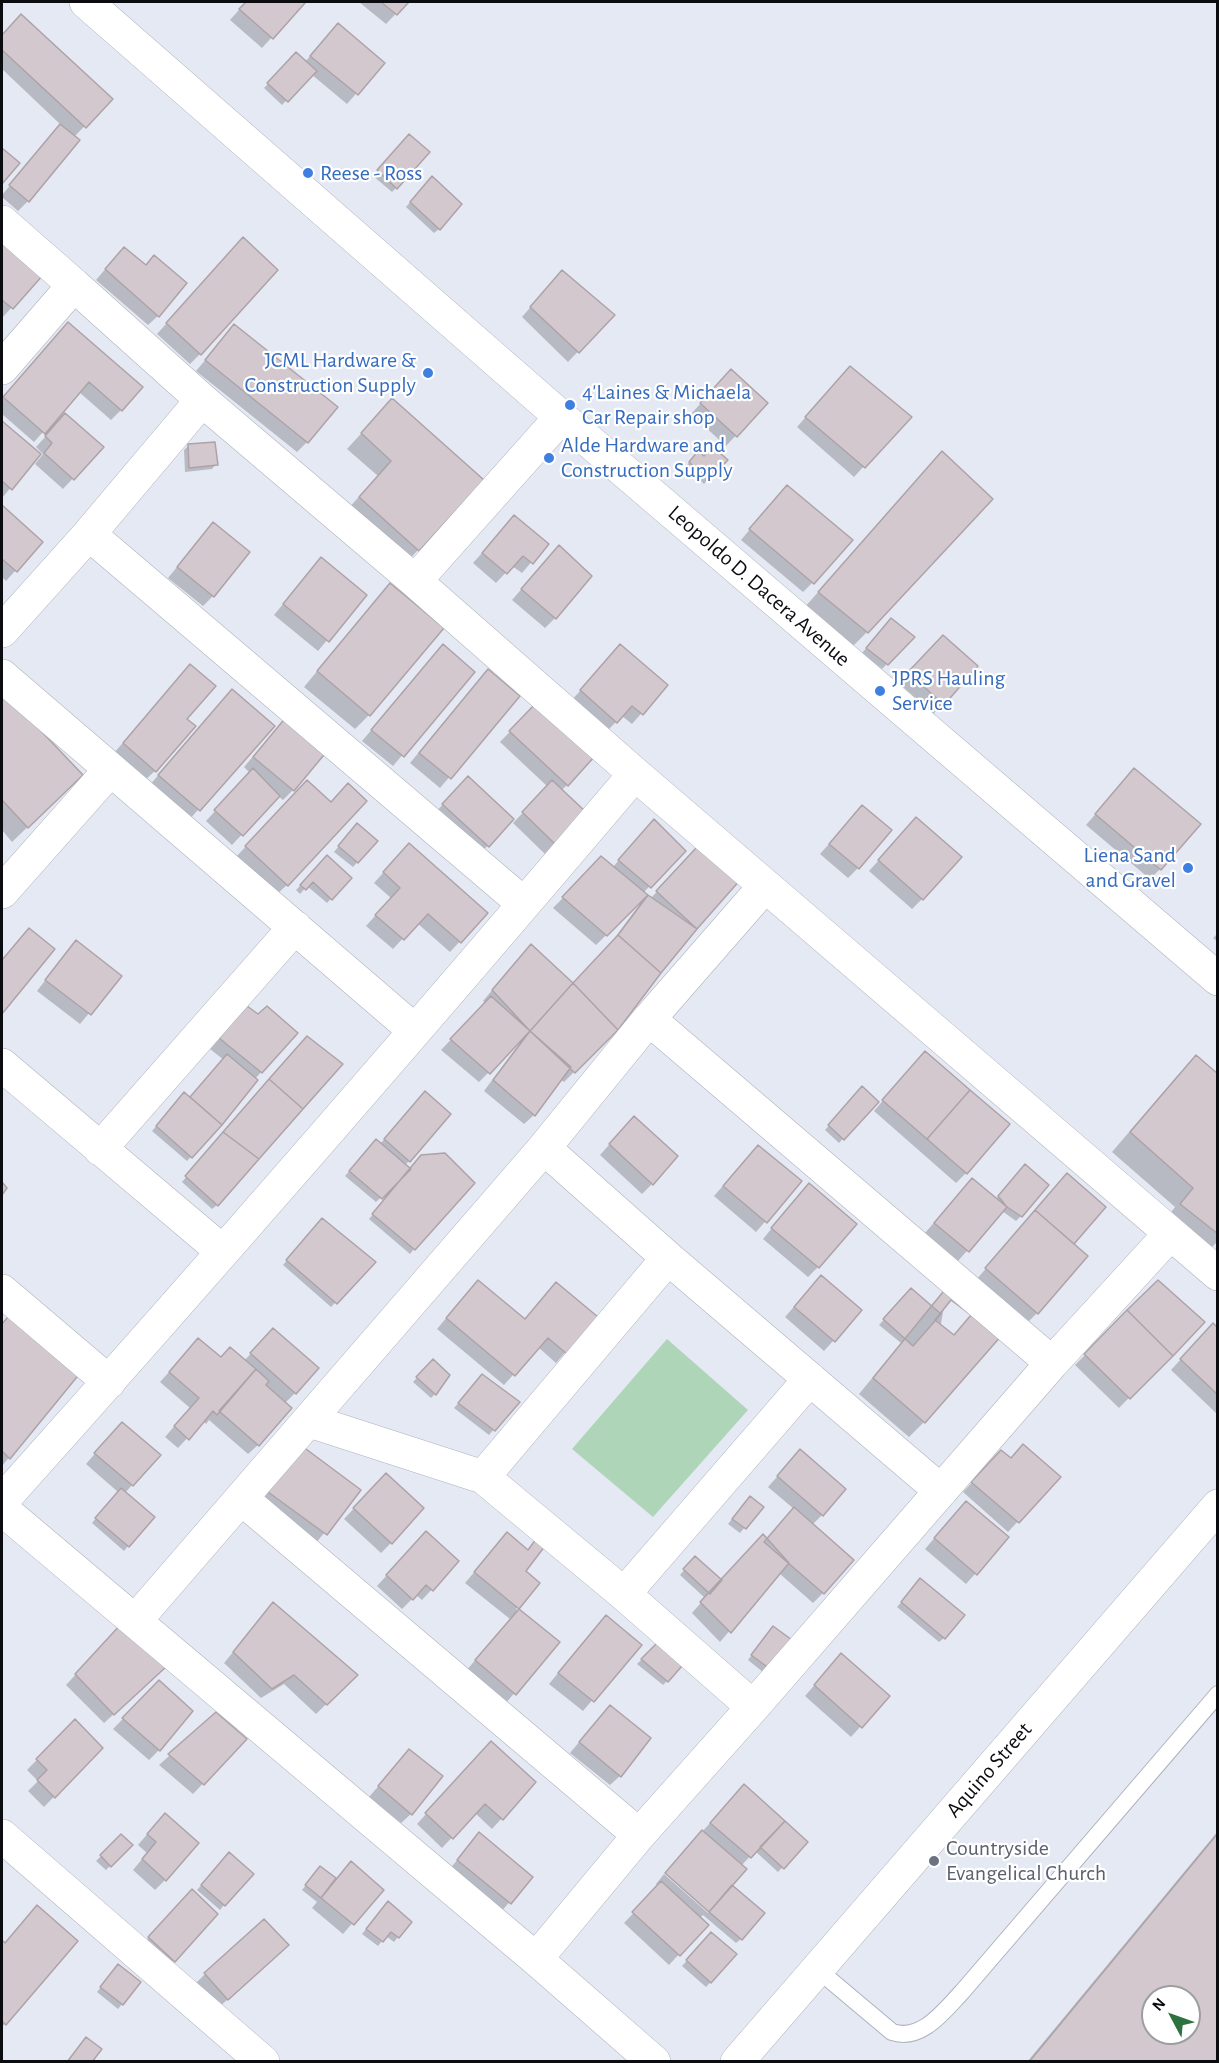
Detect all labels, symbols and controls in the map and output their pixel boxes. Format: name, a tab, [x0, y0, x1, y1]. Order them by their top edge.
place label: Reese - Ross	[320, 160, 422, 186]
marker: Reese - Ross	[301, 166, 315, 180]
place label: JCML Hardware & Construction Supply	[244, 347, 416, 398]
marker: JCML Hardware & Construction Supply	[421, 366, 435, 380]
place label: 4'Laines & Michaela Car Repair shop	[582, 379, 752, 430]
marker: 4'Laines & Michaela Car Repair shop	[563, 398, 577, 412]
place label: Alde Hardware and Construction Supply	[561, 432, 733, 484]
marker: Alde Hardware and Construction Supply	[542, 451, 556, 465]
street label: Leopoldo D. Dacera Avenue	[663, 500, 855, 672]
place label: JPRS Hauling Service	[892, 665, 1005, 716]
marker: JPRS Hauling Service	[873, 684, 887, 698]
place label: Liena Sand and Gravel	[1084, 842, 1176, 894]
marker: Liena Sand and Gravel	[1181, 861, 1195, 875]
street label: Aquino Street	[940, 1717, 1038, 1823]
place label: Countryside Evangelical Church	[946, 1835, 1106, 1886]
marker: Countryside Evangelical Church	[927, 1854, 941, 1868]
north arrow	[1141, 1985, 1201, 2045]
text: N	[1149, 1995, 1169, 2014]

